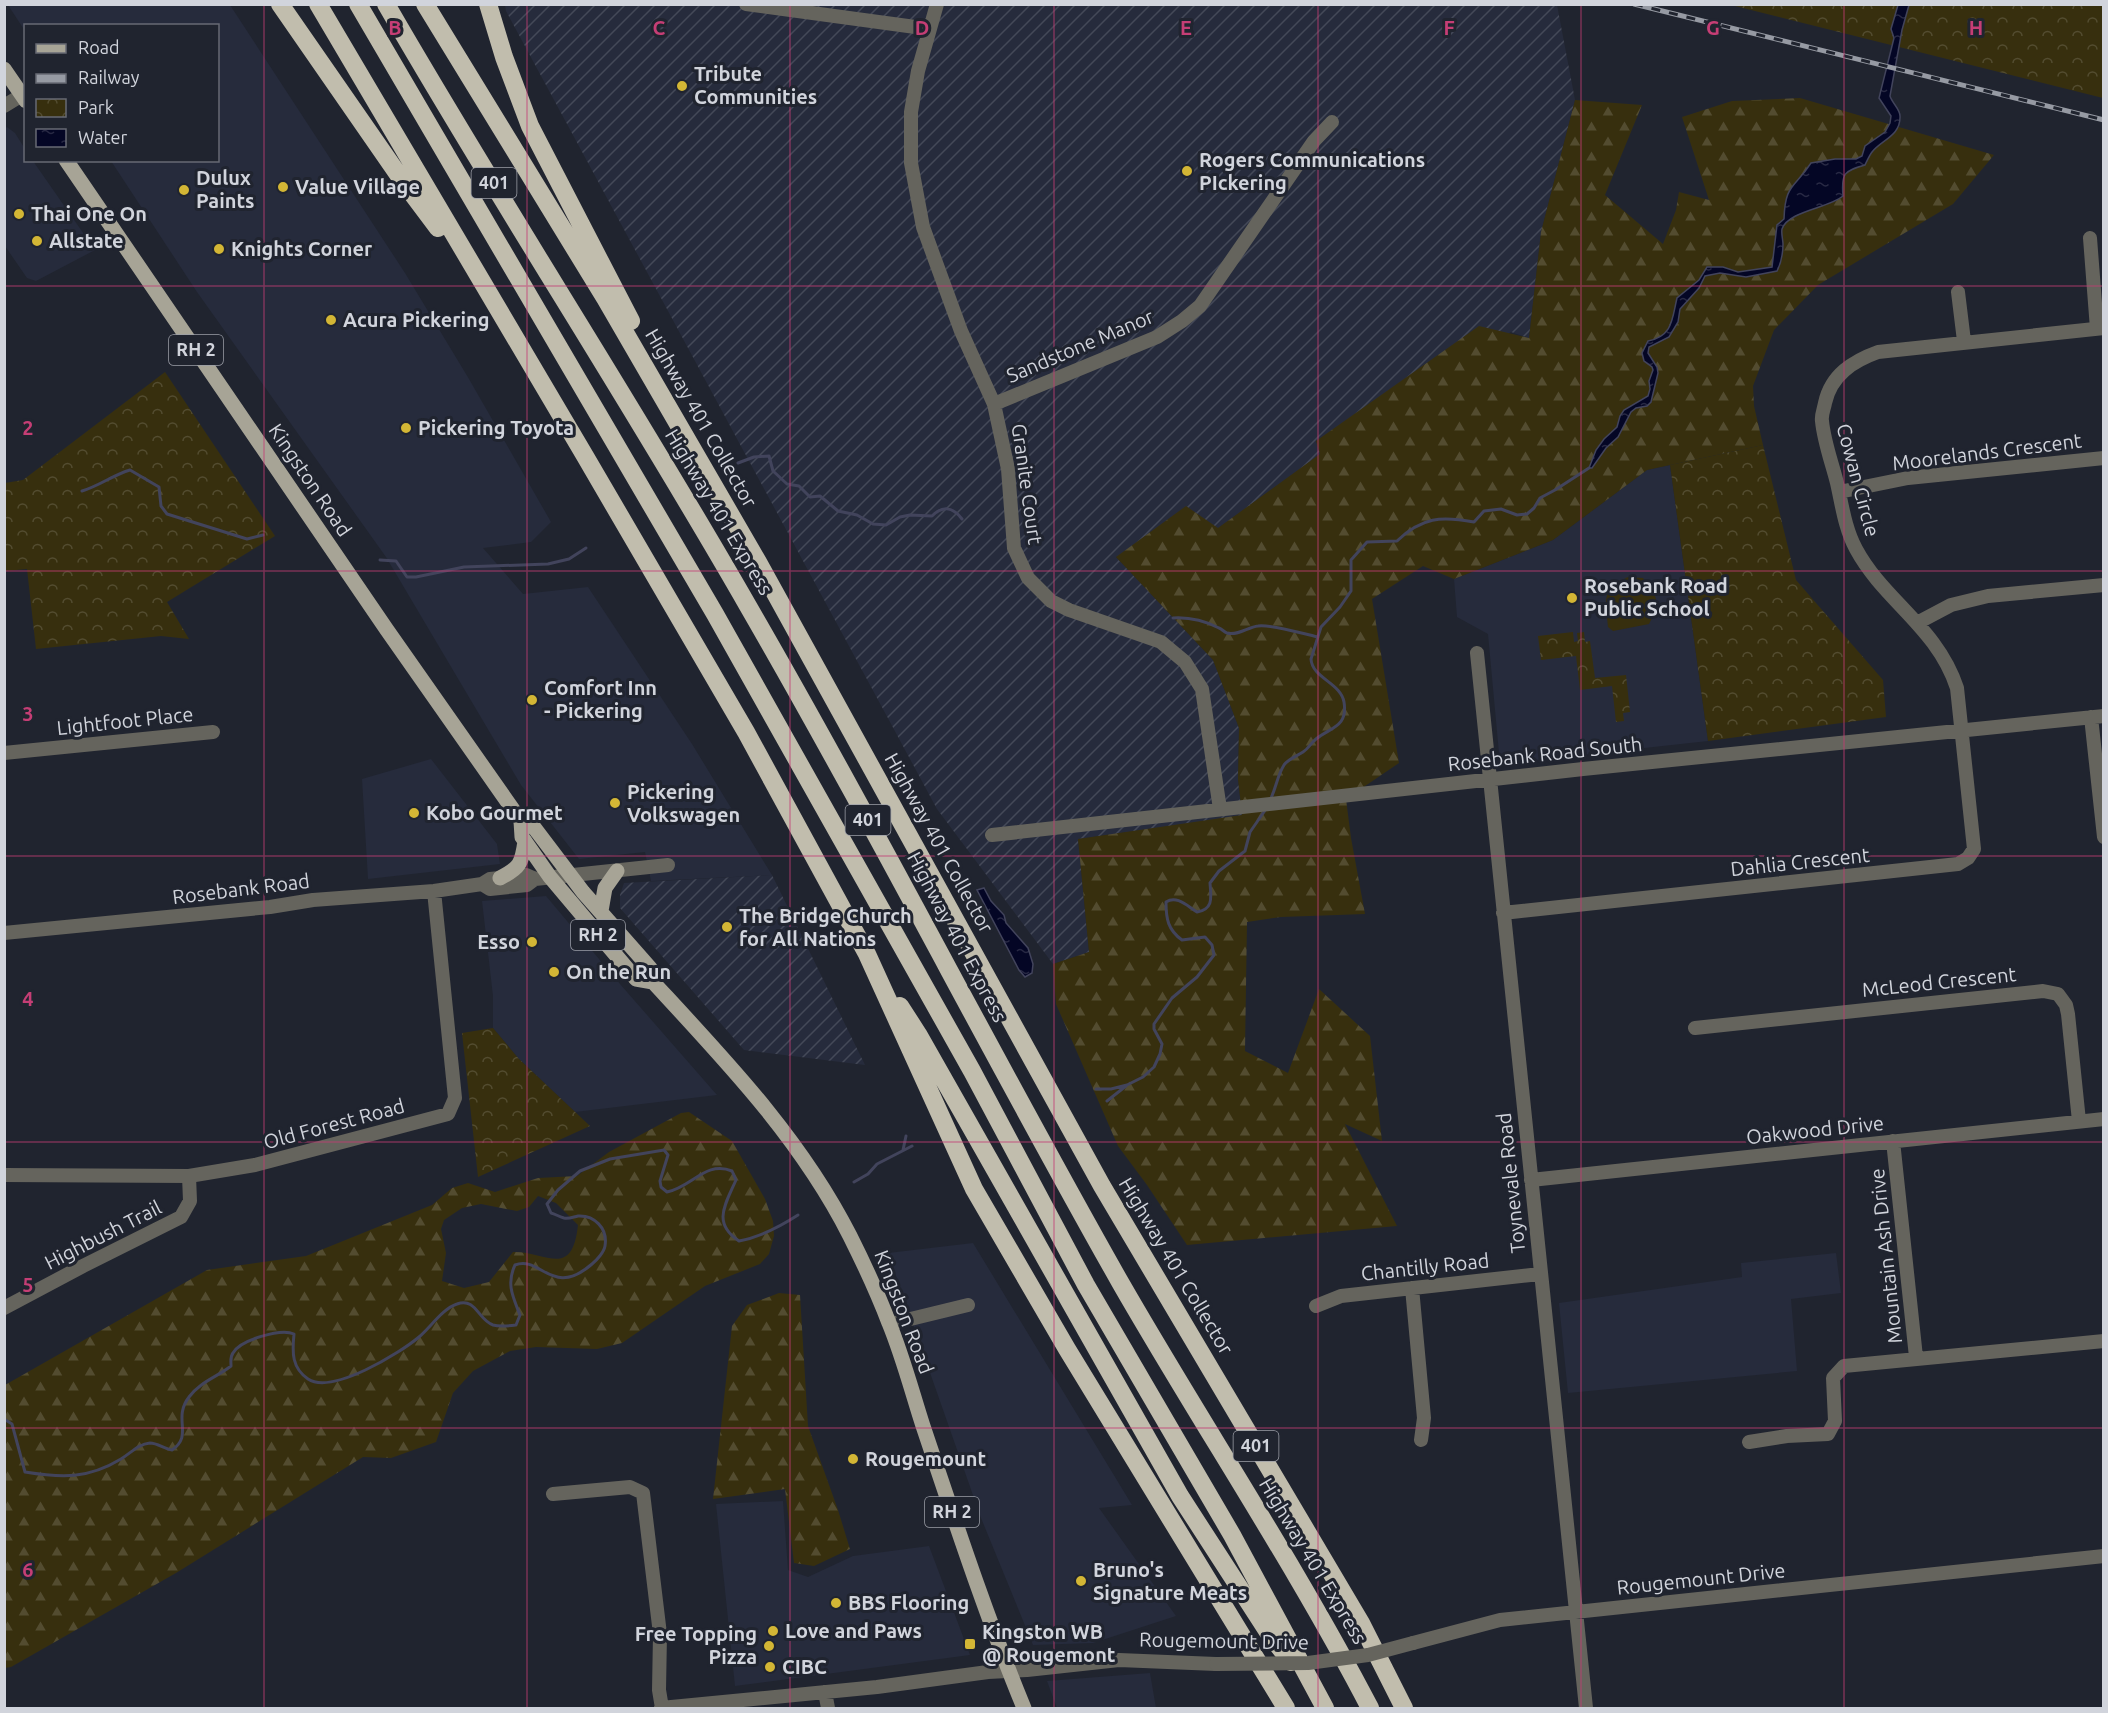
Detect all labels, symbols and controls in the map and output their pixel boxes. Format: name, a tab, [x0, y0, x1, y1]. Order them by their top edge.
text: B	[388, 16, 402, 39]
text: C	[653, 16, 666, 39]
text: D	[915, 16, 929, 39]
text: E	[1180, 16, 1192, 39]
text: F	[1443, 16, 1455, 39]
text: G	[1706, 16, 1720, 39]
text: H	[1969, 16, 1983, 39]
legend	[24, 24, 219, 162]
text: Road	[78, 37, 120, 57]
place label: Tribute Communities	[694, 62, 817, 108]
text: Railway	[78, 67, 140, 87]
marker: Tribute Communities	[675, 79, 689, 93]
text: Park	[78, 97, 114, 117]
text: Water	[78, 127, 128, 147]
place label: Rogers Communications PIckering	[1199, 148, 1425, 194]
marker: Rogers Communications PIckering	[1180, 164, 1194, 178]
place label: Dulux Paints	[196, 166, 255, 212]
road number: 401	[472, 168, 516, 198]
place label: Value Village	[295, 175, 420, 198]
marker: Value Village	[276, 180, 290, 194]
marker: Dulux Paints	[177, 183, 191, 197]
place label: Thai One On	[31, 202, 147, 225]
marker: Thai One On	[12, 207, 26, 221]
place label: Allstate	[49, 229, 124, 252]
marker: Allstate	[30, 234, 44, 248]
place label: Knights Corner	[231, 237, 373, 260]
marker: Knights Corner	[212, 242, 226, 256]
street label: Sandstone Manor	[1003, 304, 1157, 387]
place label: Acura Pickering	[343, 308, 490, 331]
marker: Acura Pickering	[324, 313, 338, 327]
street label: Highway 401 Collector	[641, 325, 762, 511]
road number: RH 2	[169, 335, 223, 365]
text: 2	[22, 416, 34, 439]
place label: Pickering Toyota	[418, 416, 574, 439]
street label: Kingston Road	[264, 419, 356, 540]
marker: Pickering Toyota	[399, 421, 413, 435]
street label: Cowan Circle	[1832, 421, 1885, 539]
street label: Granite Court	[1008, 422, 1047, 546]
street label: Highway 401 Express	[661, 425, 778, 599]
street label: Moorelands Crescent	[1891, 428, 2083, 475]
place label: Rosebank Road Public School	[1584, 574, 1728, 620]
marker: Rosebank Road Public School	[1565, 591, 1579, 605]
place label: Comfort Inn - Pickering	[544, 676, 657, 722]
marker: Comfort Inn - Pickering	[525, 693, 539, 707]
text: 3	[22, 702, 34, 725]
street label: Lightfoot Place	[56, 702, 194, 739]
street label: Rosebank Road South	[1447, 732, 1643, 775]
street label: Highway 401 Collector	[880, 749, 999, 937]
place label: Pickering Volkswagen	[627, 780, 740, 826]
marker: Pickering Volkswagen	[608, 796, 622, 810]
place label: Kobo Gourmet	[426, 801, 563, 824]
road number: 401	[846, 805, 890, 835]
marker: Kobo Gourmet	[407, 806, 421, 820]
street label: Dahlia Crescent	[1729, 843, 1871, 880]
street label: Highway 401 Express	[903, 848, 1012, 1026]
street label: Rosebank Road	[171, 869, 311, 908]
place label: The Bridge Church for All Nations	[739, 904, 912, 950]
road number: RH 2	[571, 920, 625, 950]
marker: The Bridge Church for All Nations	[720, 920, 734, 934]
place label: Esso	[477, 930, 520, 953]
marker: Esso	[525, 935, 539, 949]
place label: On the Run	[566, 960, 671, 983]
street label: McLeod Crescent	[1861, 962, 2017, 1001]
marker: On the Run	[547, 965, 561, 979]
text: 4	[22, 987, 34, 1010]
street label: Old Forest Road	[261, 1094, 407, 1153]
street label: Oakwood Drive	[1745, 1111, 1885, 1148]
street label: Toynevale Road	[1492, 1112, 1529, 1254]
street label: Mountain Ash Drive	[1865, 1167, 1906, 1345]
street label: Highway 401 Collector	[1115, 1173, 1239, 1359]
street label: Highbush Trail	[41, 1195, 165, 1274]
street label: Kingston Road	[870, 1247, 939, 1377]
street label: Chantilly Road	[1360, 1248, 1490, 1285]
text: 5	[22, 1273, 34, 1296]
road number: 401	[1234, 1431, 1278, 1461]
place label: Rougemount	[865, 1447, 986, 1470]
marker: Rougemount	[846, 1452, 860, 1466]
street label: Highway 401 Express	[1255, 1474, 1372, 1648]
road number: RH 2	[925, 1497, 979, 1527]
text: 6	[22, 1558, 34, 1581]
place label: Bruno's Signature Meats	[1093, 1558, 1247, 1604]
street label: Rougemount Drive	[1615, 1558, 1786, 1599]
marker: Bruno's Signature Meats	[1074, 1574, 1088, 1588]
place label: BBS Flooring	[848, 1591, 969, 1614]
marker: BBS Flooring	[829, 1596, 843, 1610]
place label: Love and Paws	[785, 1619, 922, 1642]
place label: Kingston WB @ Rougemont	[982, 1620, 1116, 1666]
place label: Free Topping Pizza	[635, 1622, 757, 1668]
marker: Love and Paws	[766, 1624, 780, 1638]
street label: Rougemount Drive	[1139, 1628, 1309, 1653]
marker: Kingston WB @ Rougemont	[963, 1637, 977, 1651]
marker: Free Topping Pizza	[762, 1639, 776, 1653]
place label: CIBC	[782, 1655, 827, 1678]
marker: CIBC	[763, 1660, 777, 1674]

